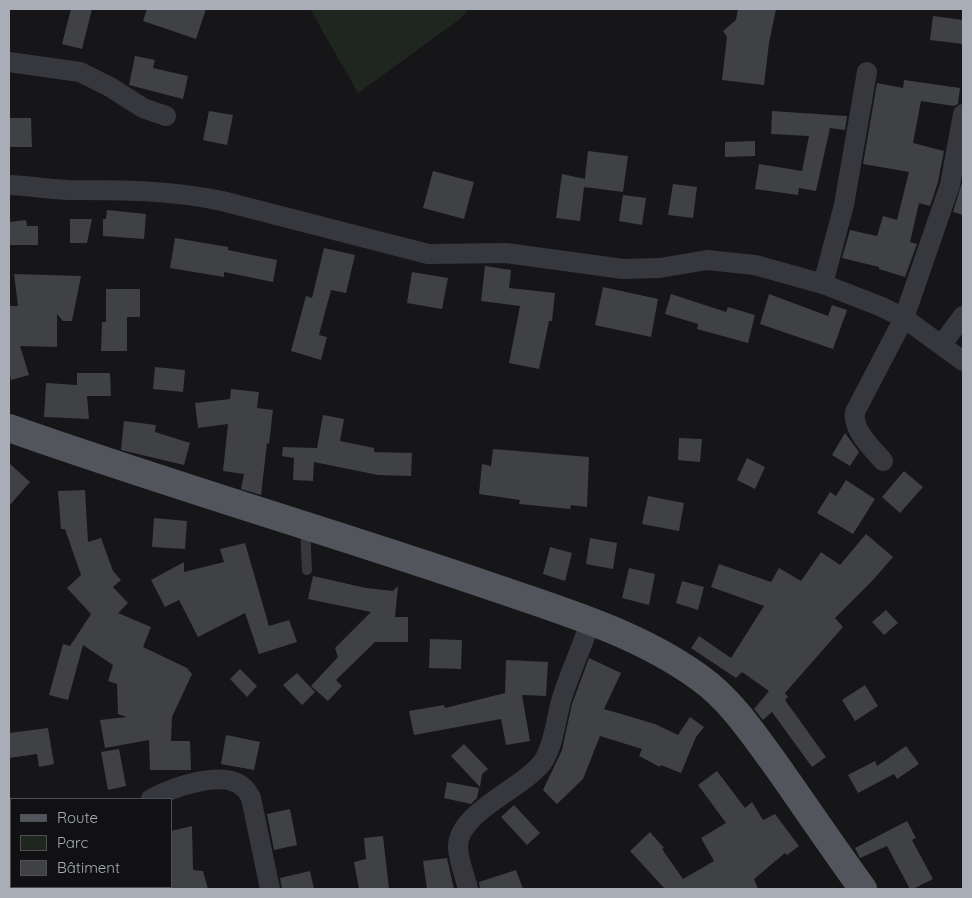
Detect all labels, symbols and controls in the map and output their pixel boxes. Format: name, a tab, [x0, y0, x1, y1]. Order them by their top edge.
legend	[10, 798, 172, 888]
text: Route	[57, 808, 98, 827]
text: Parc	[57, 833, 88, 852]
text: Bâtiment	[57, 858, 120, 877]

